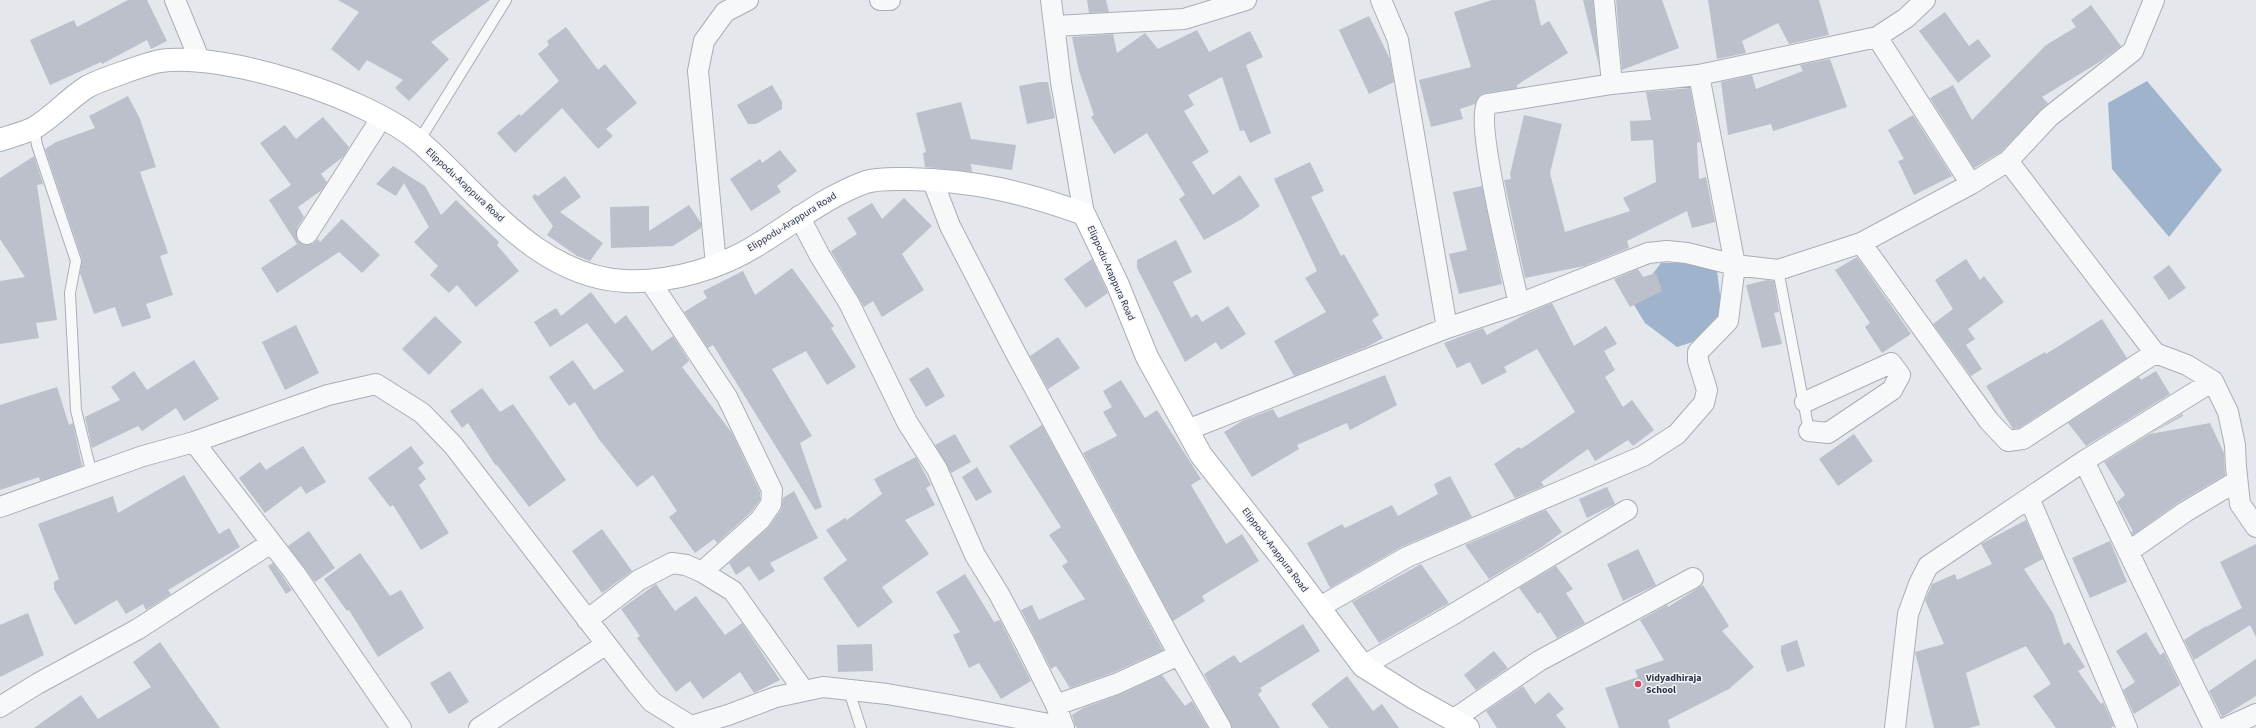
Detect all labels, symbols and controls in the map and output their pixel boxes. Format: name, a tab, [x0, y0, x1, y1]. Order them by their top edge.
street label: Elippodu-Arappura Road	[423, 145, 507, 225]
street label: Elippodu-Arappura Road	[745, 189, 839, 255]
street label: Elippodu-Arappura Road	[1084, 223, 1138, 323]
street label: Elippodu-Arappura Road	[1238, 505, 1312, 595]
place label: Vidyadhiraja School	[1645, 671, 1702, 697]
marker: Vidyadhiraja School	[1633, 679, 1643, 689]

